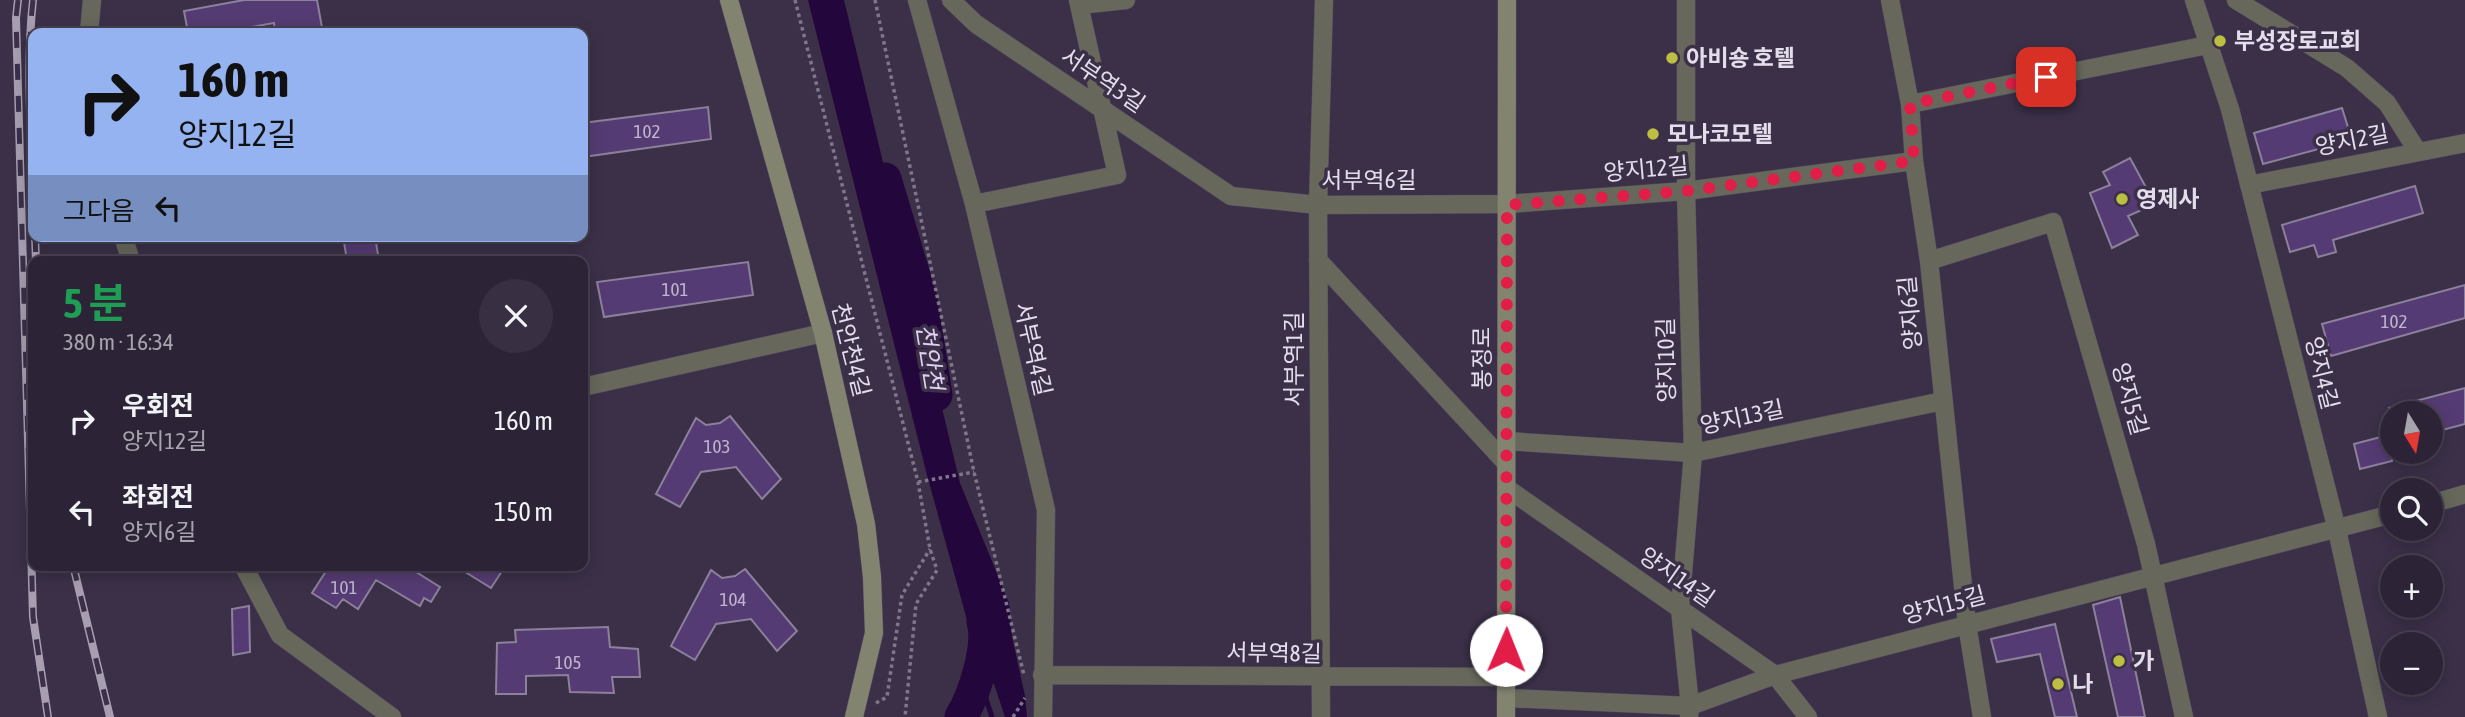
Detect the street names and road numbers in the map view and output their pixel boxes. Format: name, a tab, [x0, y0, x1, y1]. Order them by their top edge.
street label: 서부역3길	[1056, 43, 1150, 117]
street label: 양지2길	[2313, 120, 2391, 160]
street label: 양지12길	[1602, 152, 1690, 186]
street label: 서부역6길	[1321, 167, 1417, 193]
street label: 양지6길	[1894, 275, 1926, 351]
street label: 서부역4길	[1010, 300, 1056, 398]
street label: 천안천4길	[827, 301, 875, 399]
street label: 서부역1길	[1281, 311, 1307, 407]
street label: 양지10길	[1652, 317, 1680, 403]
street label: 봉정로	[1469, 326, 1495, 390]
street label: 양지4길	[2300, 334, 2344, 412]
street label: 양지5길	[2107, 360, 2153, 438]
street label: 양지13길	[1698, 395, 1786, 439]
street label: 양지14길	[1635, 542, 1719, 612]
street label: 양지15길	[1900, 581, 1988, 629]
street label: 서부역8길	[1226, 639, 1322, 667]

